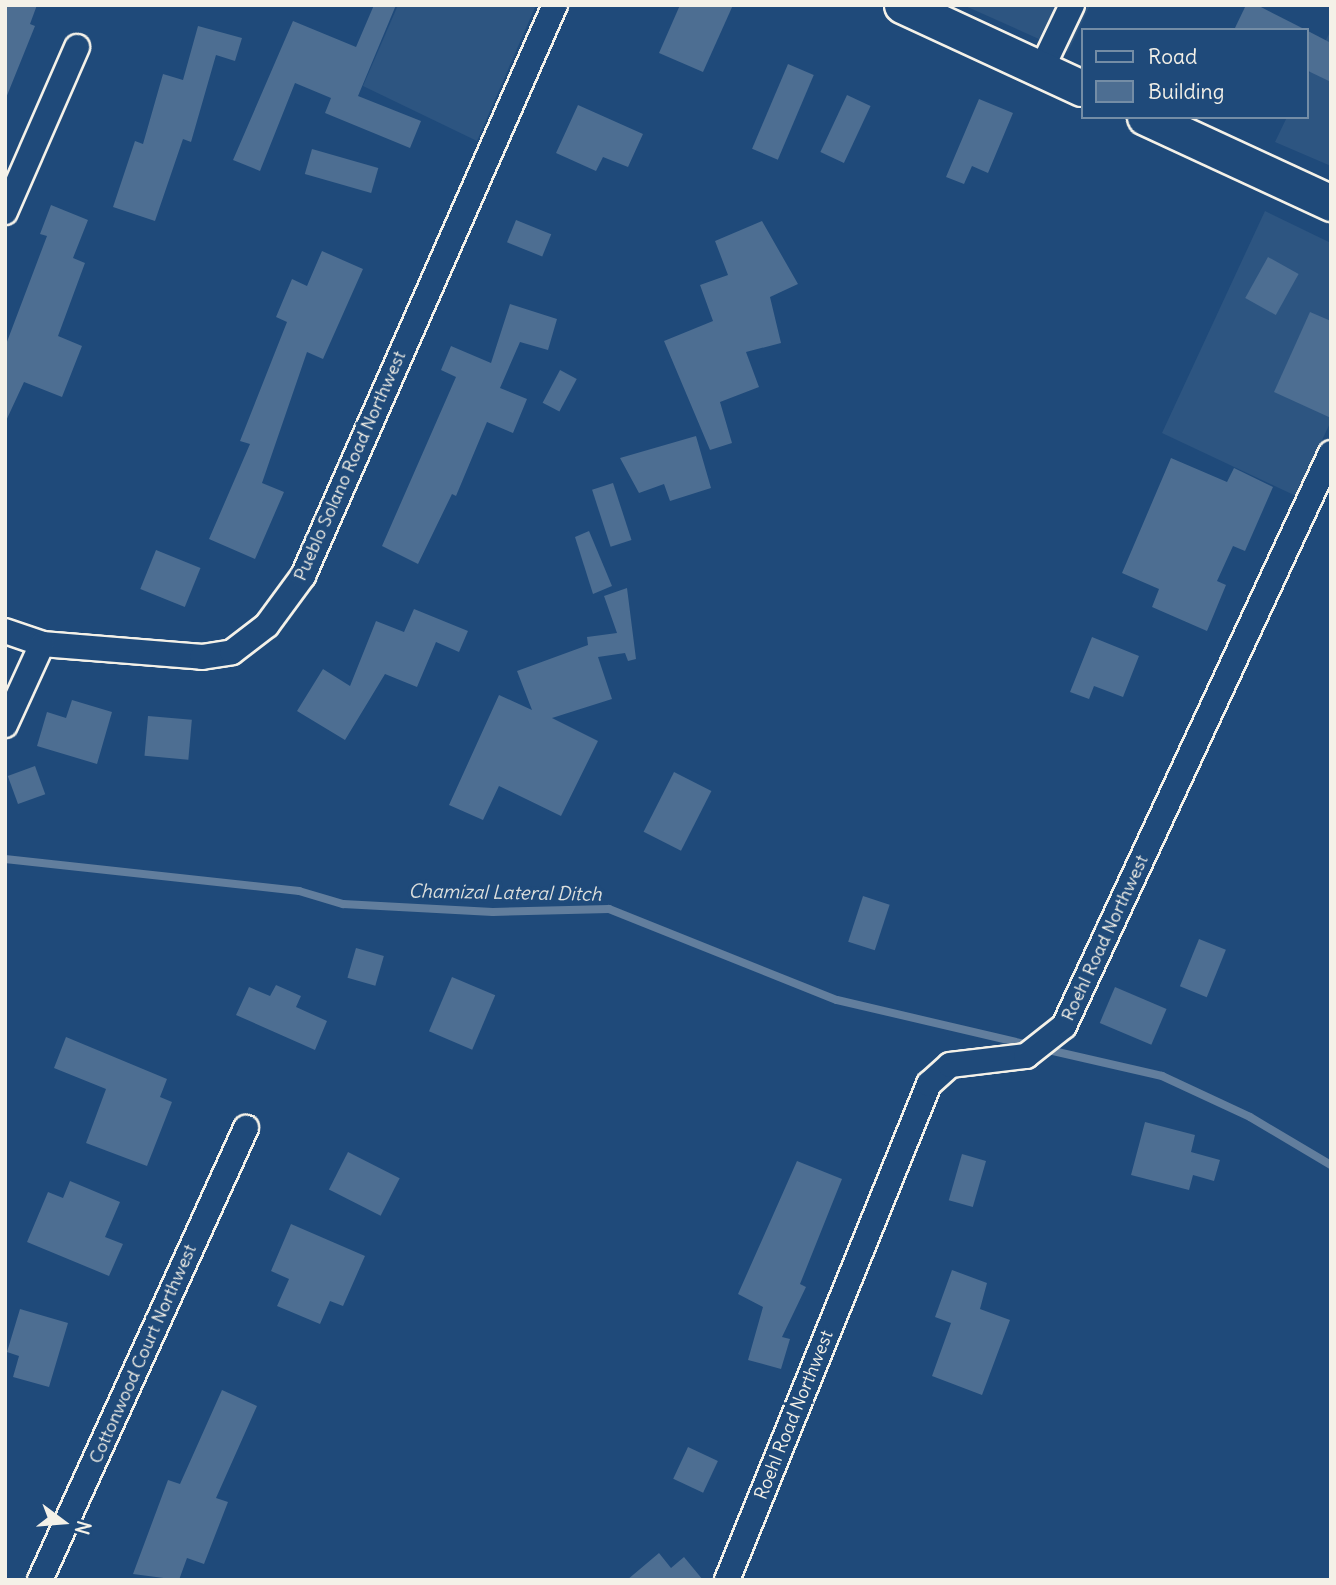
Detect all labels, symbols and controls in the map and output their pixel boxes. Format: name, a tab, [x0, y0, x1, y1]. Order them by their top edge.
legend	[1080, 28, 1308, 119]
text: Road	[1148, 43, 1197, 70]
text: Building	[1148, 78, 1224, 105]
street label: Pueblo Solano Road Northwest	[289, 348, 411, 584]
street label: Roehl Road Northwest	[1057, 852, 1153, 1024]
water label: Chamizal Lateral Ditch	[408, 880, 602, 906]
street label: Cottonwood Court Northwest	[85, 1241, 201, 1467]
street label: Roehl Road Northwest	[750, 1327, 838, 1503]
north arrow	[28, 1487, 98, 1557]
text: N	[70, 1518, 97, 1537]

